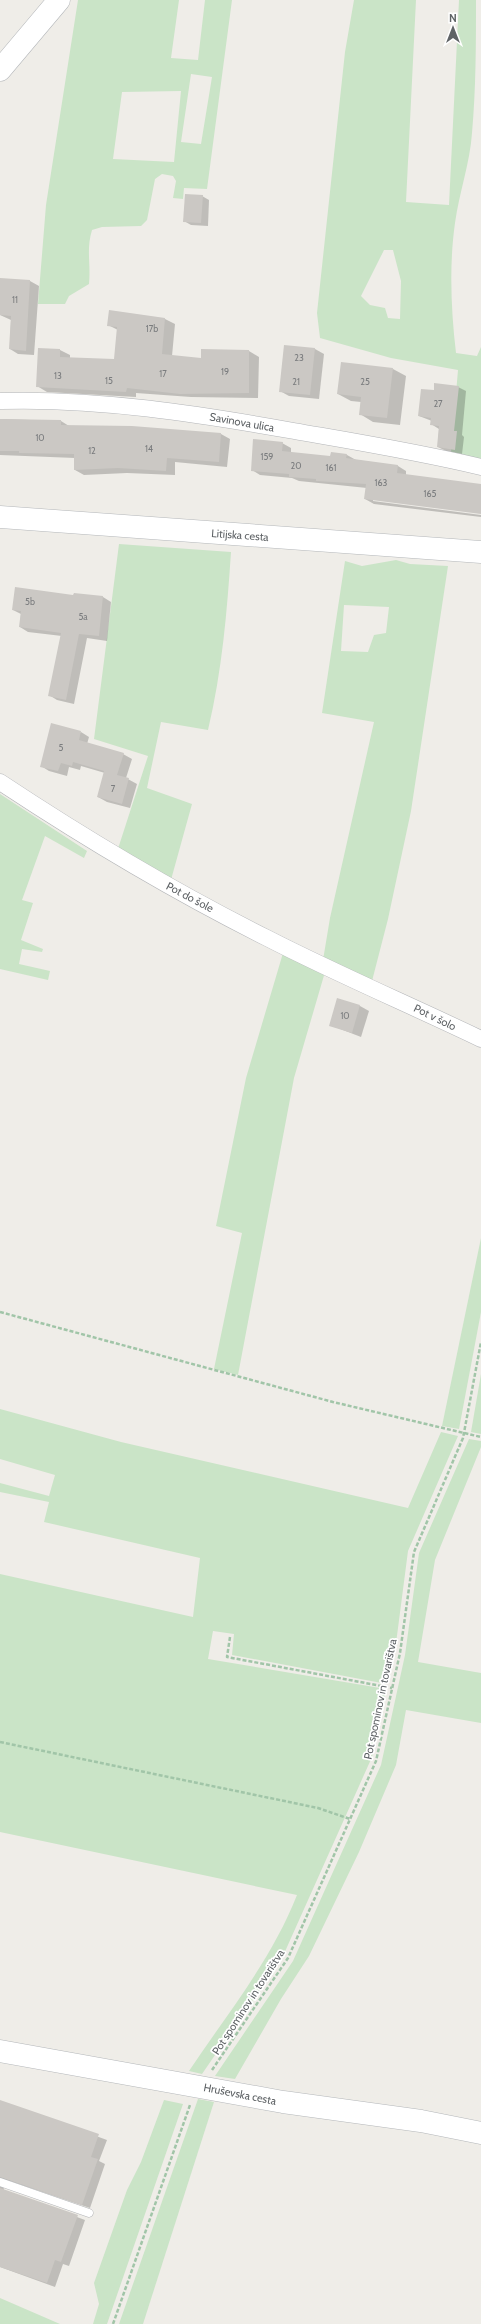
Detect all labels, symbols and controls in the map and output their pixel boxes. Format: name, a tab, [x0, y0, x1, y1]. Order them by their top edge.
north arrow	[433, 8, 473, 48]
text: N	[449, 11, 457, 25]
house number: 11	[12, 294, 18, 305]
house number: 17b	[146, 323, 158, 334]
house number: 23	[294, 352, 304, 363]
house number: 19	[221, 366, 229, 377]
house number: 17	[159, 368, 167, 379]
house number: 13	[54, 370, 62, 381]
house number: 15	[105, 375, 113, 386]
house number: 21	[292, 376, 300, 387]
house number: 25	[360, 376, 370, 387]
house number: 27	[433, 398, 443, 409]
street label: Savinova ulica	[209, 409, 276, 435]
house number: 10	[35, 432, 45, 443]
house number: 14	[145, 443, 153, 454]
house number: 12	[88, 445, 96, 456]
house number: 159	[261, 451, 273, 462]
house number: 20	[291, 460, 302, 471]
house number: 161	[326, 462, 337, 473]
house number: 163	[375, 477, 388, 488]
house number: 165	[424, 488, 437, 499]
street label: Litijska cesta	[211, 526, 270, 544]
house number: 5b	[25, 596, 35, 607]
house number: 5a	[78, 611, 88, 622]
house number: 5	[59, 742, 64, 753]
house number: 7	[111, 783, 116, 794]
street label: Pot do šole	[164, 879, 216, 915]
street label: Pot v šolo	[412, 1001, 458, 1033]
house number: 10	[340, 1010, 350, 1021]
street label: Pot spominov in tovarištva	[360, 1637, 400, 1761]
street label: Pot spominov in tovarištva	[209, 1946, 288, 2057]
street label: Hruševska cesta	[202, 2080, 278, 2108]

